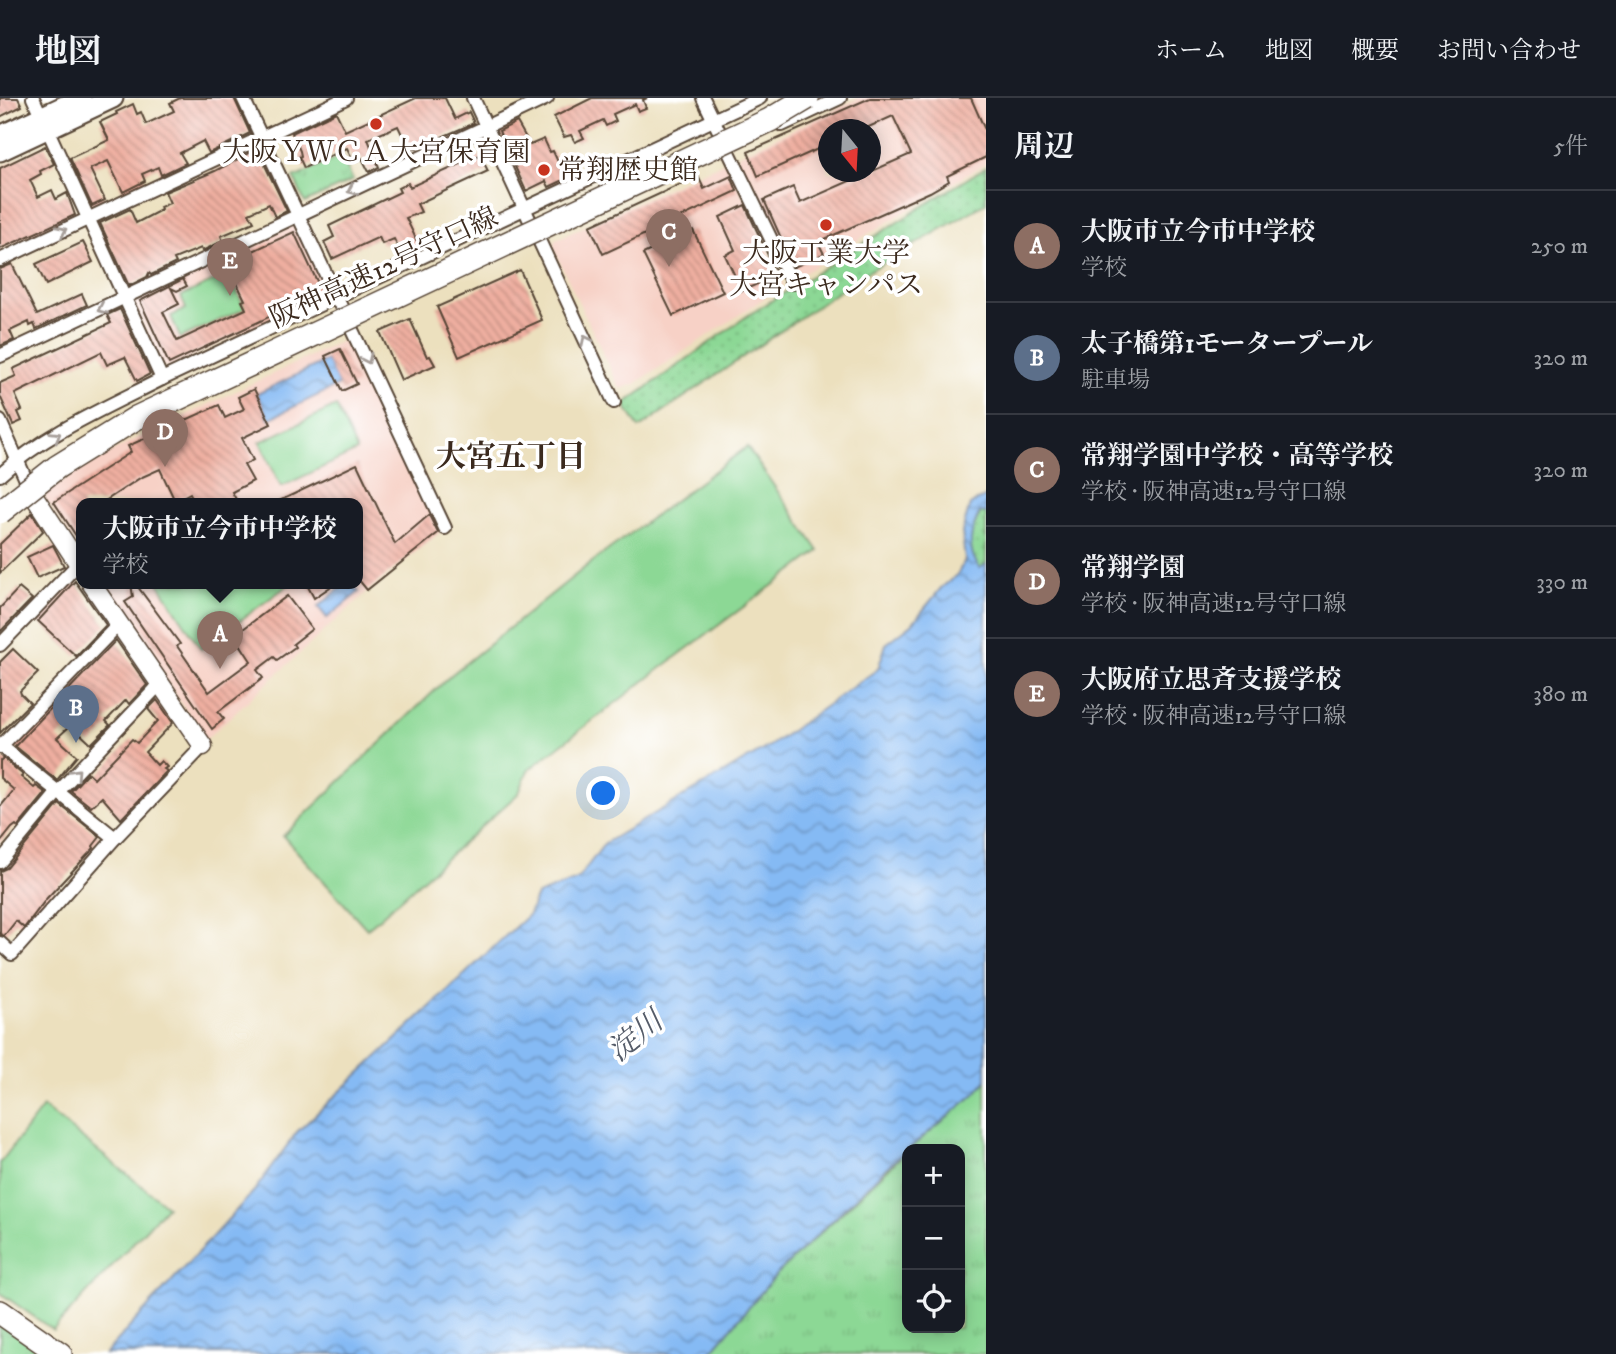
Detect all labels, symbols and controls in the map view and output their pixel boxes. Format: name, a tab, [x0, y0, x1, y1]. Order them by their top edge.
text: 地図	[35, 32, 101, 73]
text: ホーム	[1155, 36, 1227, 66]
text: 地図	[1265, 36, 1313, 66]
text: 概要	[1351, 36, 1399, 66]
text: お問い合わせ	[1437, 36, 1581, 66]
marker: 大阪ＹＷＣＡ大宮保育園	[368, 116, 384, 132]
north arrow	[818, 119, 881, 182]
text: 周辺	[1014, 129, 1074, 166]
text: 5件	[1554, 132, 1588, 161]
place label: 大阪ＹＷＣＡ大宮保育園	[222, 135, 530, 170]
place label: 常翔歴史館	[558, 153, 698, 188]
marker: 常翔歴史館	[536, 162, 552, 178]
one-way arrow	[347, 182, 359, 196]
street label: 阪神高速12号守口線	[264, 200, 504, 336]
pin: C	[646, 209, 692, 267]
text: 大阪市立今市中学校	[1081, 216, 1315, 249]
marker: 大阪工業大学 大宮キャンパス	[818, 217, 834, 233]
one-way arrow	[55, 225, 67, 239]
text: A	[1030, 232, 1044, 261]
text: 250 m	[1531, 232, 1588, 261]
place label: 大阪工業大学 大宮キャンパス	[729, 236, 923, 303]
pin: E	[207, 238, 253, 296]
text: 学校	[1081, 254, 1127, 283]
one-way arrow	[97, 301, 109, 315]
text: 太子橋第1モータープール	[1081, 328, 1373, 361]
one-way arrow	[580, 335, 594, 347]
text: B	[1030, 344, 1044, 373]
text: 320 m	[1534, 344, 1588, 373]
one-way arrow	[359, 352, 373, 364]
text: 駐車場	[1081, 366, 1150, 395]
pin: D	[142, 409, 188, 467]
one-way arrow	[48, 431, 61, 444]
district label: 大宮五丁目	[436, 439, 586, 476]
text: 常翔学園中学校・高等学校	[1081, 440, 1393, 473]
text: C	[1029, 456, 1045, 485]
text: 320 m	[1534, 456, 1588, 485]
text: 学校 · 阪神高速12号守口線	[1081, 478, 1346, 507]
popup	[76, 498, 363, 589]
text: 大阪市立今市中学校	[102, 513, 337, 546]
text: 学校	[102, 551, 148, 580]
text: 常翔学園	[1081, 552, 1185, 585]
text: D	[1028, 568, 1046, 597]
text: 330 m	[1536, 568, 1588, 597]
text: 学校 · 阪神高速12号守口線	[1081, 590, 1346, 619]
pin: A	[197, 611, 243, 669]
text: 大阪府立思斉支援学校	[1081, 664, 1341, 697]
text: E	[1029, 680, 1045, 709]
text: 380 m	[1533, 680, 1588, 709]
pin: B	[53, 685, 99, 743]
text: 学校 · 阪神高速12号守口線	[1081, 702, 1346, 731]
one-way arrow	[67, 768, 80, 781]
your location	[586, 776, 620, 810]
water label: 淀川	[601, 1002, 673, 1070]
map controls	[902, 1144, 965, 1333]
button: +	[902, 1144, 965, 1207]
button: −	[902, 1207, 965, 1270]
button: locate	[902, 1270, 965, 1333]

